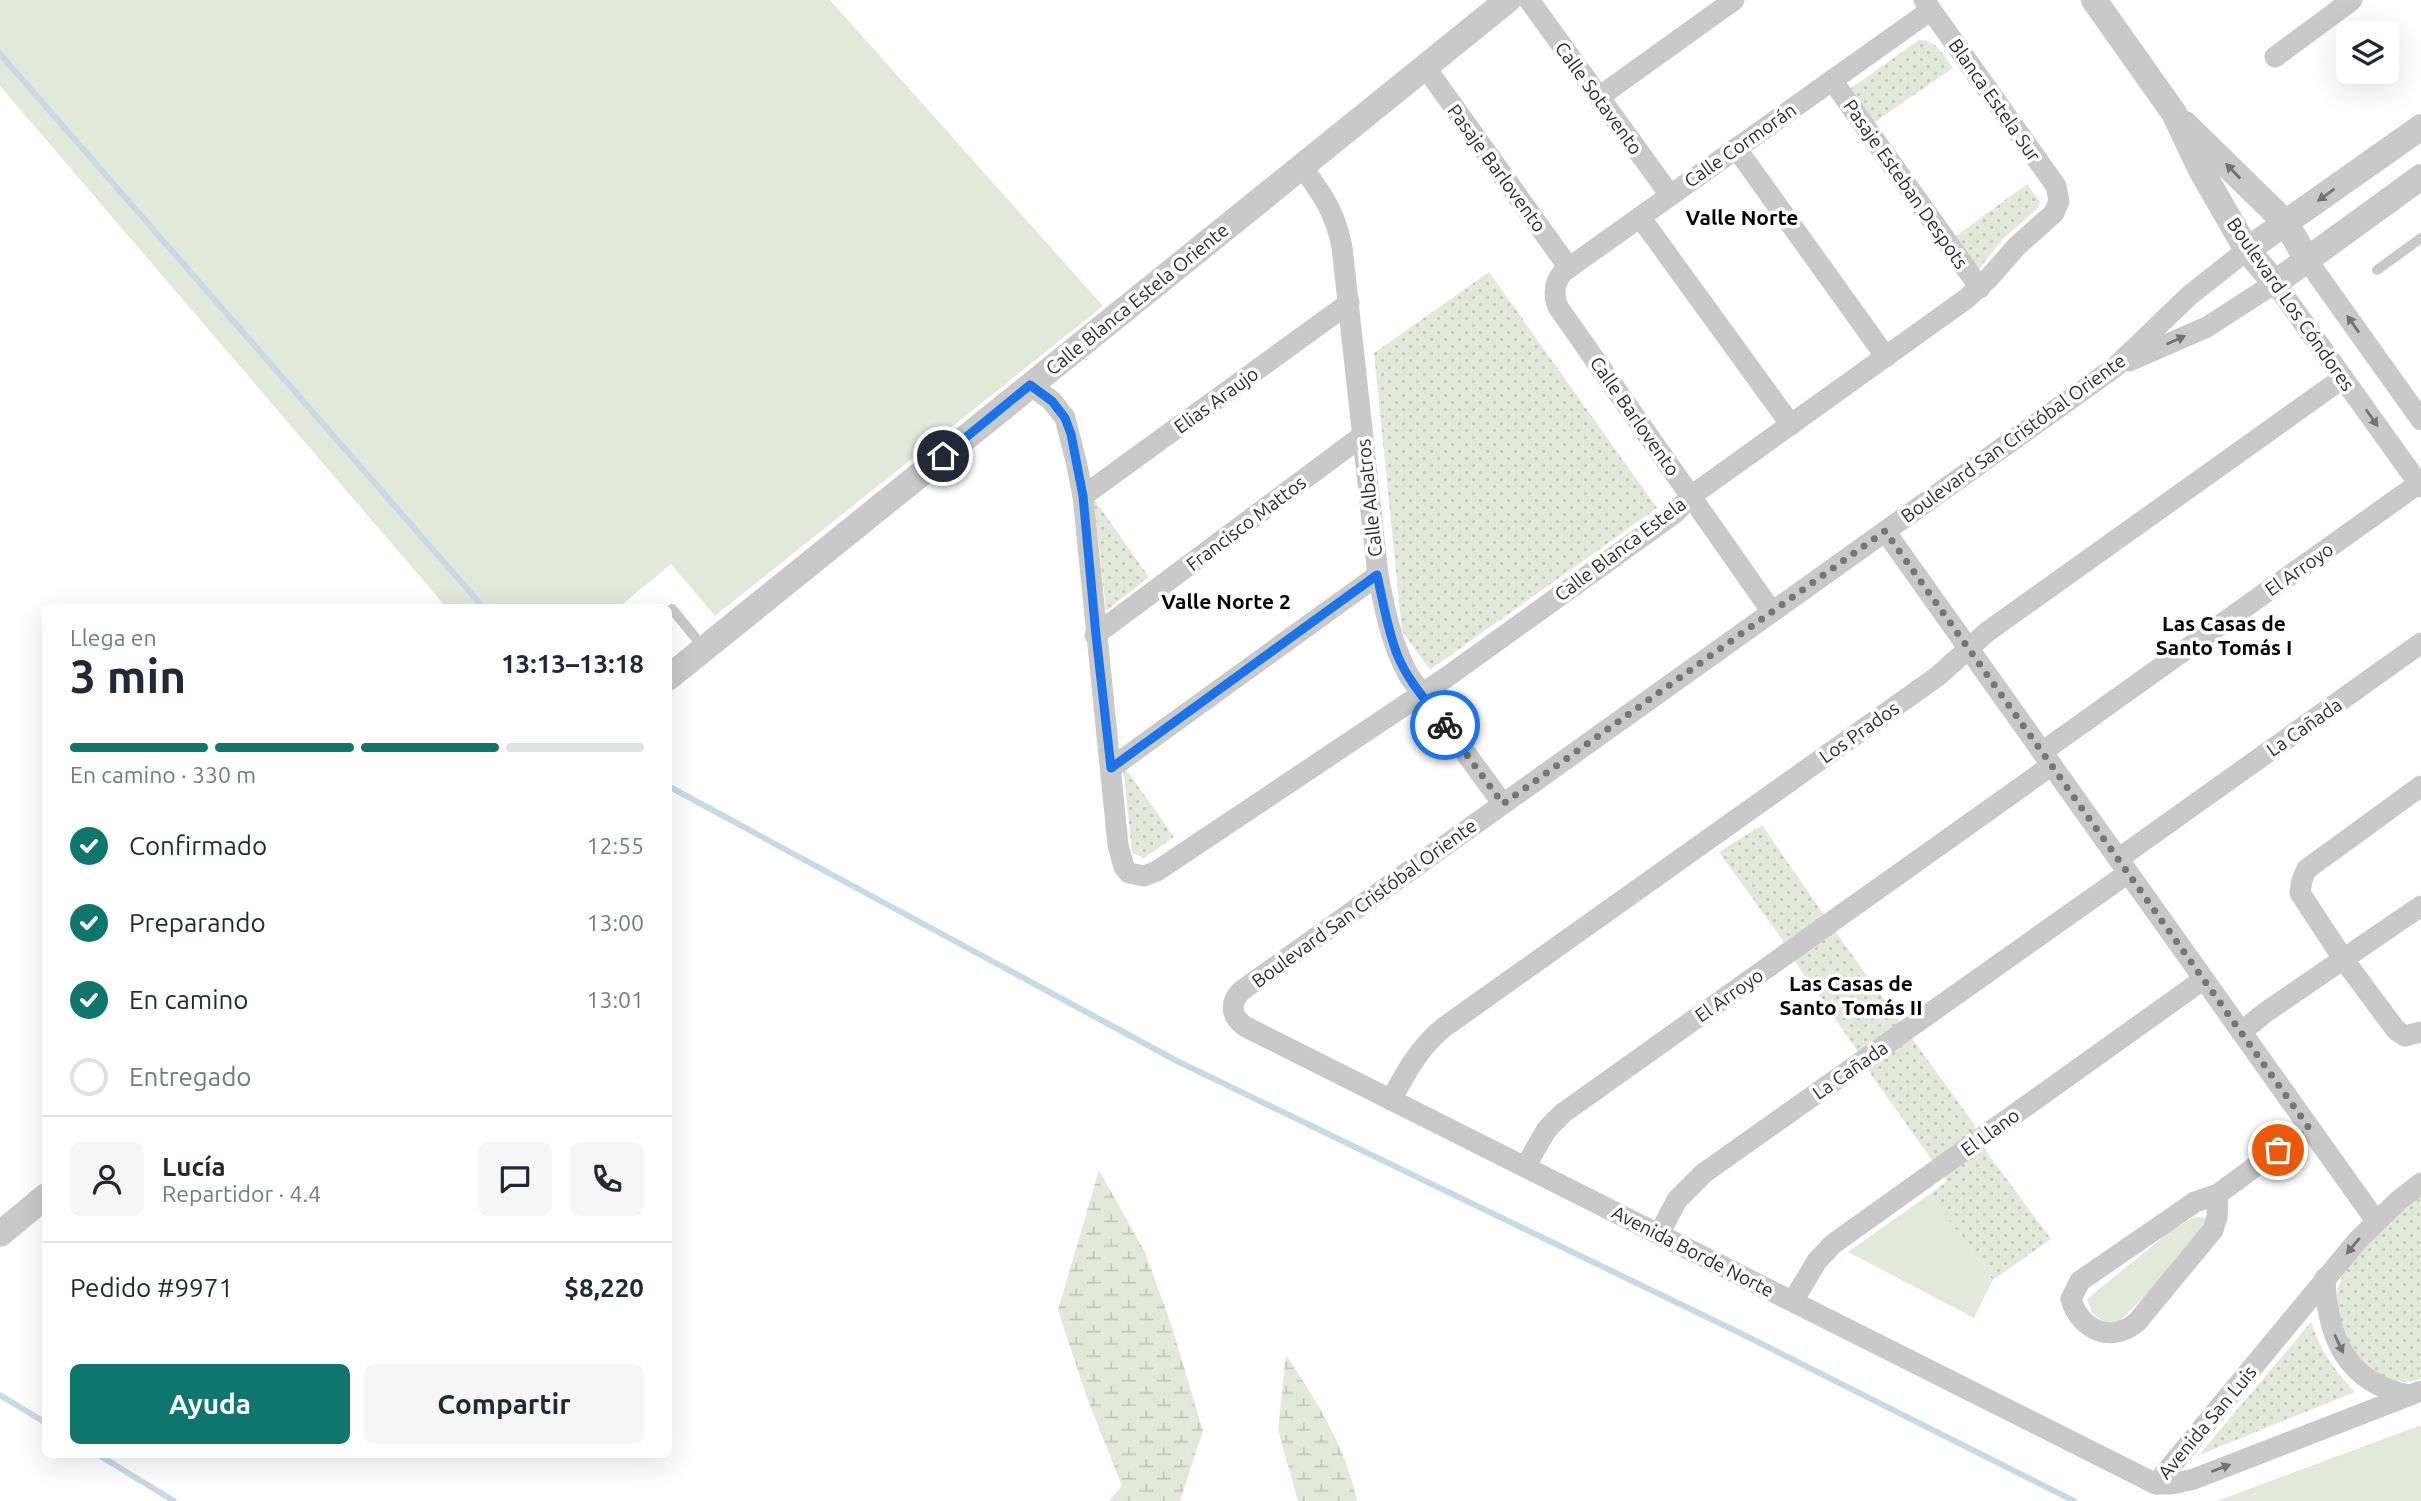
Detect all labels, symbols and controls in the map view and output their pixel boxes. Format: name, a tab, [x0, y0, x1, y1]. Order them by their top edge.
map controls	[2336, 21, 2399, 84]
button: layers	[2336, 21, 2399, 84]
street label: Blanca Estela Sur	[1945, 34, 2045, 166]
street label: Calle Sotavento	[1551, 37, 1647, 159]
street label: Pasaje Esteban Despots	[1839, 95, 1973, 273]
street label: Calle Cormorán	[1680, 98, 1800, 192]
street label: Pasaje Barlovento	[1443, 100, 1551, 236]
one-way arrow	[2225, 163, 2241, 180]
one-way arrow	[2317, 188, 2335, 202]
district label: Valle Norte	[1686, 205, 1798, 229]
street label: Boulevard Los Cóndores	[2223, 213, 2359, 395]
street label: Calle Blanca Estela Oriente	[1041, 219, 1233, 379]
one-way arrow	[2346, 315, 2360, 333]
one-way arrow	[2166, 334, 2186, 346]
street label: Boulevard San Cristóbal Oriente	[1896, 349, 2130, 527]
street label: Calle Barlovento	[1586, 352, 1684, 480]
street label: Elias Araujo	[1170, 362, 1262, 438]
one-way arrow	[2364, 409, 2378, 427]
pin	[913, 426, 973, 486]
icon: home	[924, 437, 962, 475]
street label: Calle Albatros	[1352, 438, 1386, 558]
street label: Francisco Mattos	[1182, 471, 1310, 575]
street label: Calle Blanca Estela	[1550, 493, 1690, 605]
street label: El Arroyo	[2261, 538, 2337, 600]
district label: Valle Norte 2	[1161, 589, 1291, 613]
district label: Las Casas de Santo Tomás I	[2156, 611, 2292, 659]
text: Llega en	[70, 625, 157, 650]
text: 13:13–13:18	[501, 649, 644, 678]
text: 3 min	[70, 650, 186, 702]
courier	[1410, 690, 1480, 760]
street label: La Cañada	[2262, 693, 2346, 761]
street label: Los Prados	[1815, 697, 1903, 767]
icon: bike	[1426, 706, 1464, 744]
text: En camino · 330 m	[70, 762, 256, 787]
street label: Boulevard San Cristóbal Oriente	[1247, 814, 1481, 992]
icon: check	[70, 827, 108, 865]
text: Confirmado	[129, 831, 267, 860]
text: 12:55	[586, 833, 644, 858]
icon: check	[70, 904, 108, 942]
text: Preparando	[129, 908, 266, 937]
text: 13:00	[586, 910, 644, 935]
street label: El Arroyo	[1691, 964, 1767, 1026]
district label: Las Casas de Santo Tomás II	[1780, 971, 1923, 1019]
icon: check	[70, 981, 108, 1019]
text: En camino	[129, 985, 249, 1014]
text: 13:01	[586, 987, 644, 1012]
street label: La Cañada	[1808, 1036, 1892, 1104]
text: Entregado	[129, 1062, 252, 1091]
street label: El Llano	[1957, 1104, 2023, 1160]
pin	[2248, 1120, 2308, 1180]
icon: bag	[2259, 1131, 2297, 1169]
button: person	[70, 1142, 144, 1216]
button: chat	[478, 1142, 552, 1216]
button: phone	[570, 1142, 644, 1216]
text: Lucía	[162, 1152, 226, 1181]
text: Repartidor · 4.4	[162, 1181, 321, 1206]
street label: Avenida Borde Norte	[1608, 1201, 1778, 1301]
one-way arrow	[2345, 1237, 2361, 1255]
text: Pedido #9971	[70, 1273, 233, 1302]
text: $8,220	[564, 1273, 644, 1302]
one-way arrow	[2333, 1334, 2345, 1354]
street label: Avenida San Luis	[2153, 1361, 2261, 1483]
button: Ayuda	[70, 1364, 350, 1444]
button: Compartir	[364, 1364, 644, 1444]
one-way arrow	[2211, 1462, 2232, 1473]

